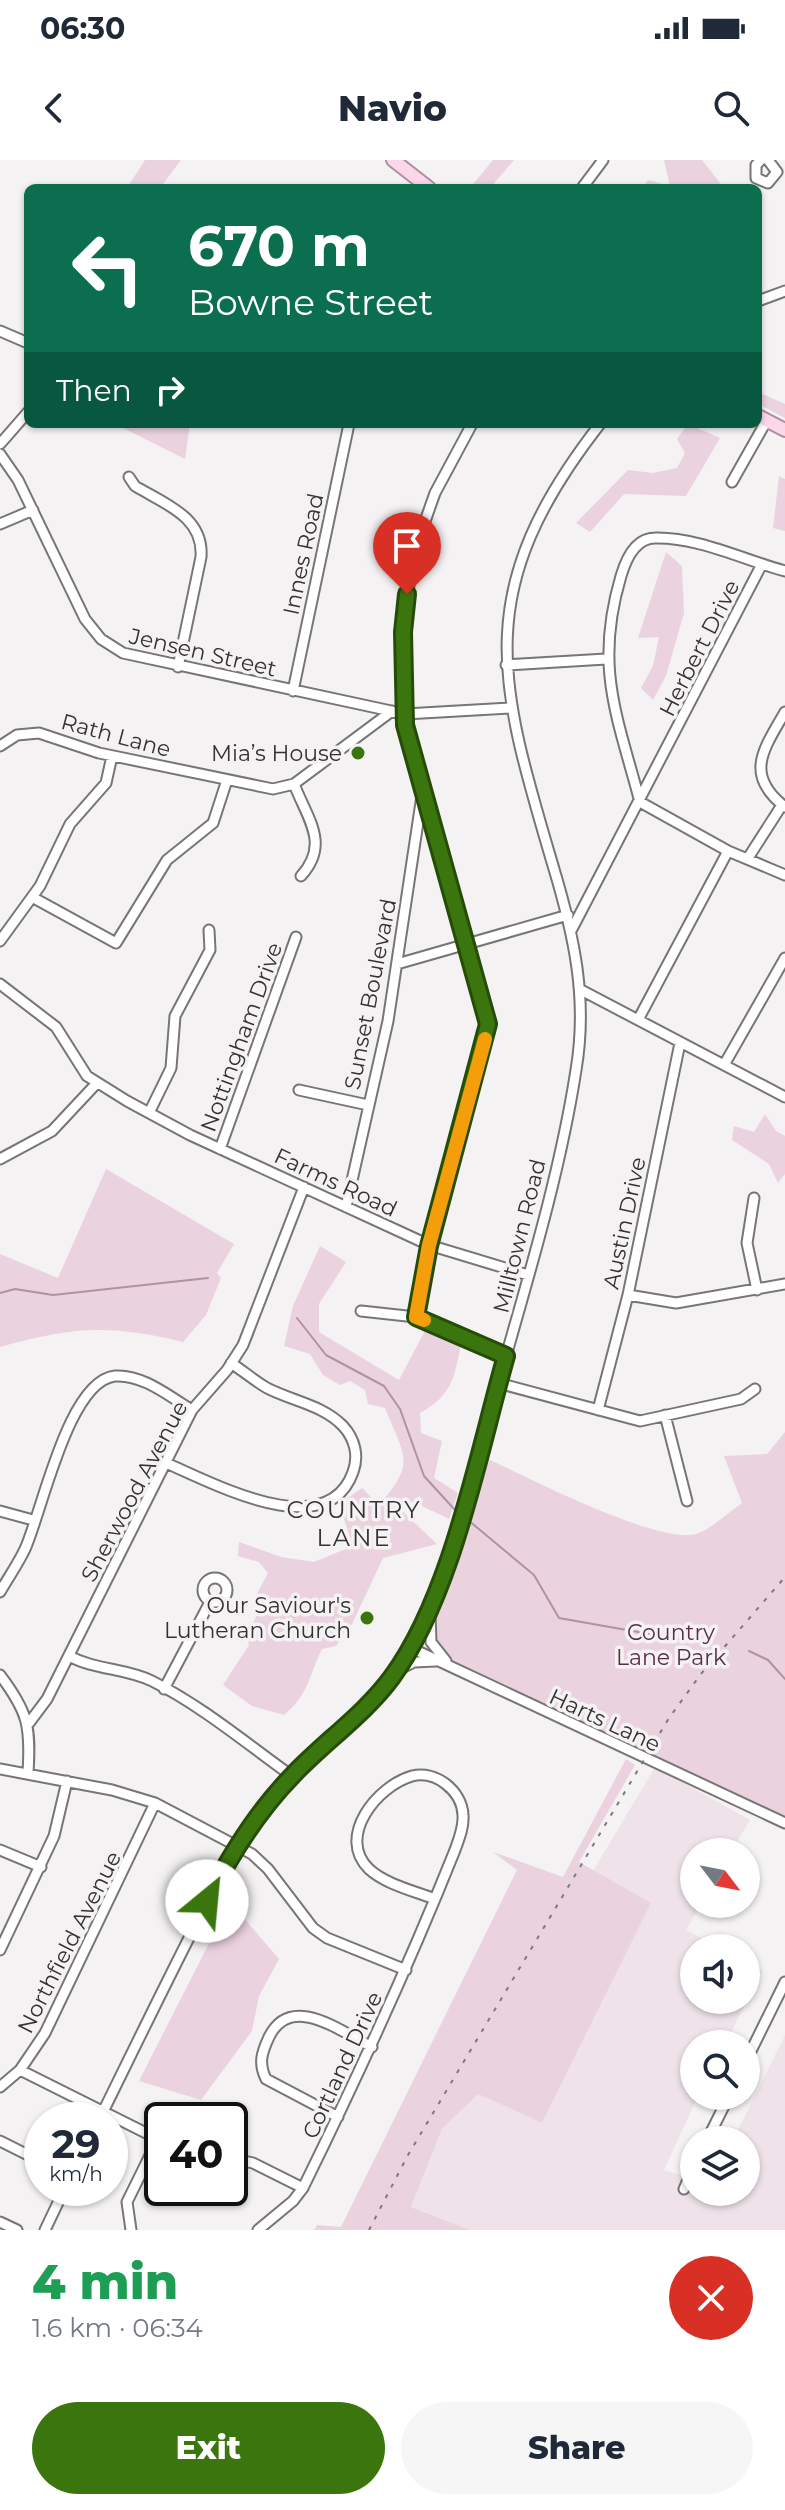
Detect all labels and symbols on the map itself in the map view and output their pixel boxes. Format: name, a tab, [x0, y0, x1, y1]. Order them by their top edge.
street label: Innes Road	[277, 491, 330, 617]
pin	[373, 512, 441, 594]
street label: Herbert Drive	[653, 575, 745, 721]
street label: Jensen Street	[126, 622, 279, 683]
street label: Rath Lane	[58, 708, 174, 763]
place label: Mia’s House	[211, 740, 342, 767]
marker: Mia’s House	[349, 744, 367, 762]
street label: Sunset Boulevard	[339, 896, 402, 1092]
street label: Nottingham Drive	[195, 939, 288, 1136]
street label: Farms Road	[270, 1142, 402, 1223]
street label: Austin Drive	[597, 1155, 652, 1292]
street label: Milltown Road	[487, 1156, 552, 1316]
street label: Sherwood Avenue	[75, 1396, 194, 1586]
district label: COUNTRY LANE	[287, 1495, 421, 1552]
place label: Our Saviour's Lutheran Church	[164, 1592, 351, 1644]
marker: Our Saviour's Lutheran Church	[358, 1609, 376, 1627]
park label: Country Lane Park	[616, 1619, 727, 1671]
street label: Harts Lane	[545, 1683, 665, 1758]
north arrow	[680, 1838, 760, 1918]
street label: Northfield Avenue	[12, 1847, 127, 2038]
position arrow	[165, 1859, 249, 1943]
street label: Cortland Drive	[297, 1987, 388, 2143]
speed limit sign: 40	[144, 2102, 248, 2206]

